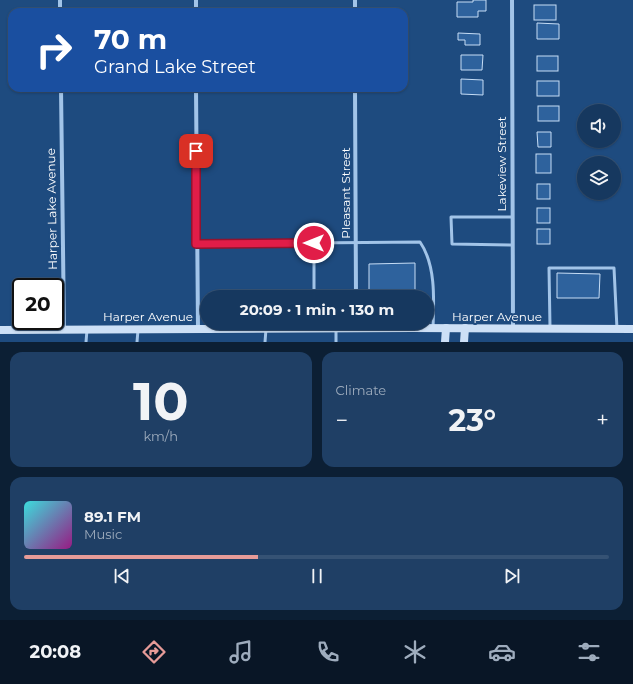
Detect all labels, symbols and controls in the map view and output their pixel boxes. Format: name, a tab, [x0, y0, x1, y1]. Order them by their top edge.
text: 70 m	[94, 22, 167, 56]
icon: right	[28, 24, 80, 76]
text: Grand Lake Street	[94, 56, 256, 78]
map controls	[577, 104, 621, 200]
button: sound	[577, 104, 621, 148]
street label: Lakeview Street	[494, 116, 509, 212]
pin	[179, 134, 213, 168]
icon: arrive	[185, 140, 207, 162]
street label: Pleasant Street	[338, 147, 353, 239]
street label: Harper Lake Avenue	[43, 148, 60, 270]
button: layers	[577, 156, 621, 200]
position arrow	[293, 222, 335, 264]
speed limit sign: 20	[12, 278, 64, 330]
text: 20:09 · 1 min · 130 m	[240, 300, 394, 319]
street label: Harper Avenue	[103, 309, 193, 324]
street label: Harper Avenue	[452, 309, 542, 324]
text: 10	[133, 370, 189, 433]
text: Climate	[336, 382, 386, 398]
text: 23°	[448, 402, 496, 439]
text: −	[336, 407, 348, 434]
text: +	[596, 407, 609, 434]
text: km/h	[143, 428, 178, 444]
text: 89.1 FM	[84, 507, 141, 526]
text: Music	[84, 526, 122, 542]
icon: previous	[111, 565, 133, 587]
icon: pause	[306, 565, 328, 587]
icon: next	[501, 565, 523, 587]
icon: directions	[140, 638, 168, 666]
icon: music	[227, 638, 255, 666]
icon: phone	[314, 638, 342, 666]
icon: climate	[401, 638, 429, 666]
icon: car	[488, 638, 516, 666]
icon: filters	[575, 638, 603, 666]
text: 20:08	[30, 641, 81, 663]

